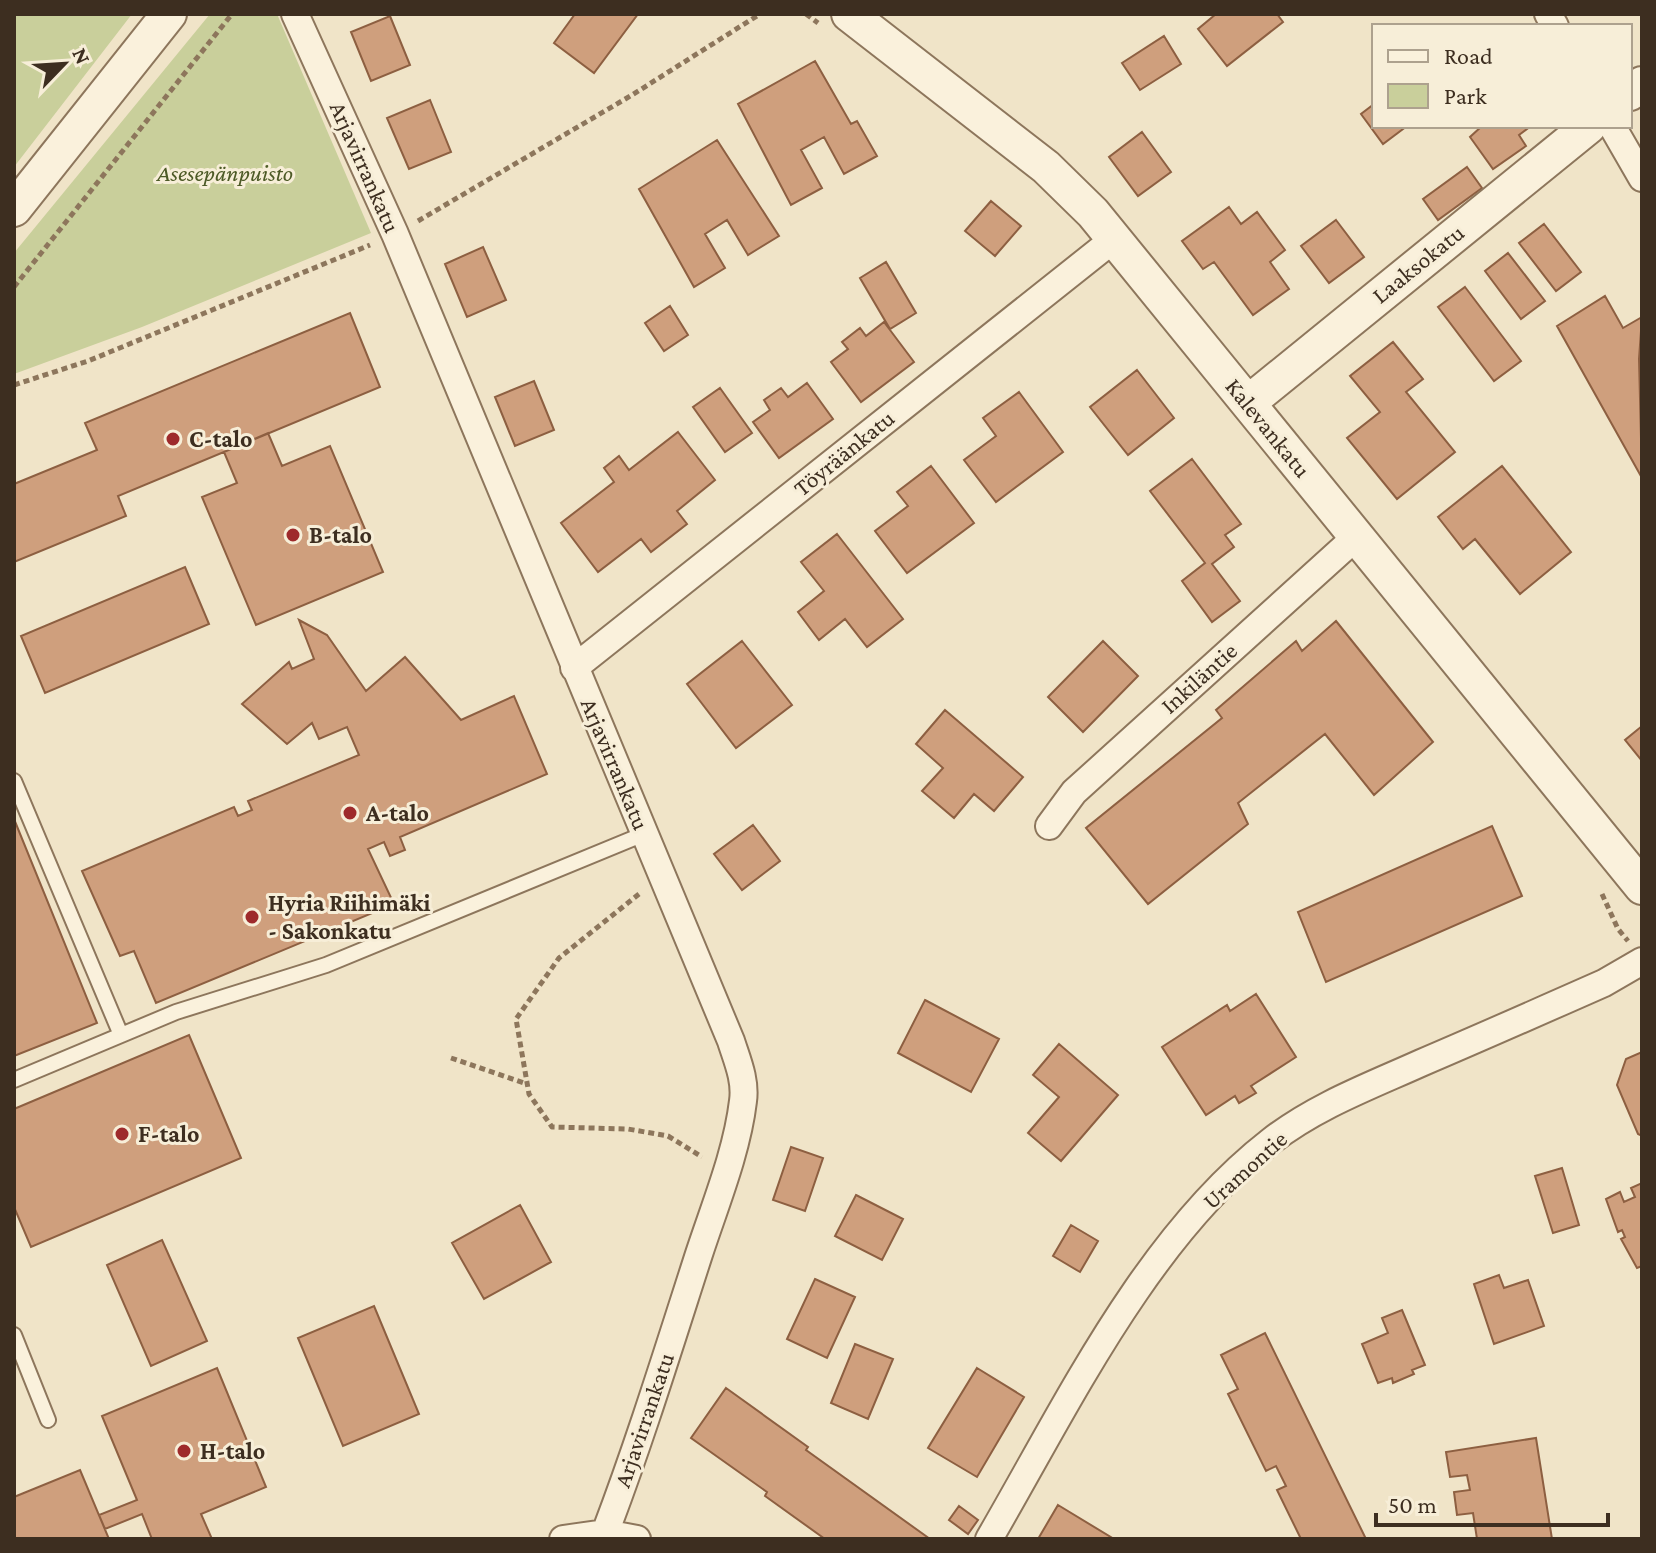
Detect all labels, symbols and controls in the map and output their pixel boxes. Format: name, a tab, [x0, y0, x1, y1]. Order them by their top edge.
north arrow	[24, 24, 104, 104]
legend	[1372, 24, 1632, 128]
text: Road	[1444, 42, 1493, 69]
text: N	[67, 44, 96, 68]
text: Park	[1444, 82, 1487, 109]
street label: Arjavirrankatu	[325, 97, 406, 237]
park label: Asesepänpuisto	[156, 159, 293, 186]
street label: Laaksokatu	[1366, 218, 1469, 309]
street label: Kalevankatu	[1220, 373, 1317, 483]
street label: Töyräänkatu	[788, 404, 900, 501]
place label: C-talo	[189, 425, 252, 452]
marker: C-talo	[164, 430, 182, 448]
place label: B-talo	[309, 521, 372, 548]
marker: B-talo	[284, 526, 302, 544]
street label: Inkiläntie	[1155, 636, 1242, 719]
street label: Arjavirrankatu	[576, 694, 655, 834]
place label: A-talo	[365, 799, 429, 826]
marker: A-talo	[341, 804, 359, 822]
place label: Hyria Riihimäki - Sakonkatu	[268, 889, 431, 944]
marker: Hyria Riihimäki - Sakonkatu	[243, 908, 261, 926]
place label: F-talo	[138, 1120, 199, 1147]
marker: F-talo	[113, 1125, 131, 1143]
street label: Uramontie	[1197, 1125, 1292, 1214]
street label: Arjavirrankatu	[608, 1349, 679, 1491]
place label: H-talo	[200, 1437, 265, 1464]
marker: H-talo	[175, 1442, 193, 1460]
scale bar	[1376, 1477, 1608, 1527]
text: 50 m	[1388, 1491, 1437, 1518]

